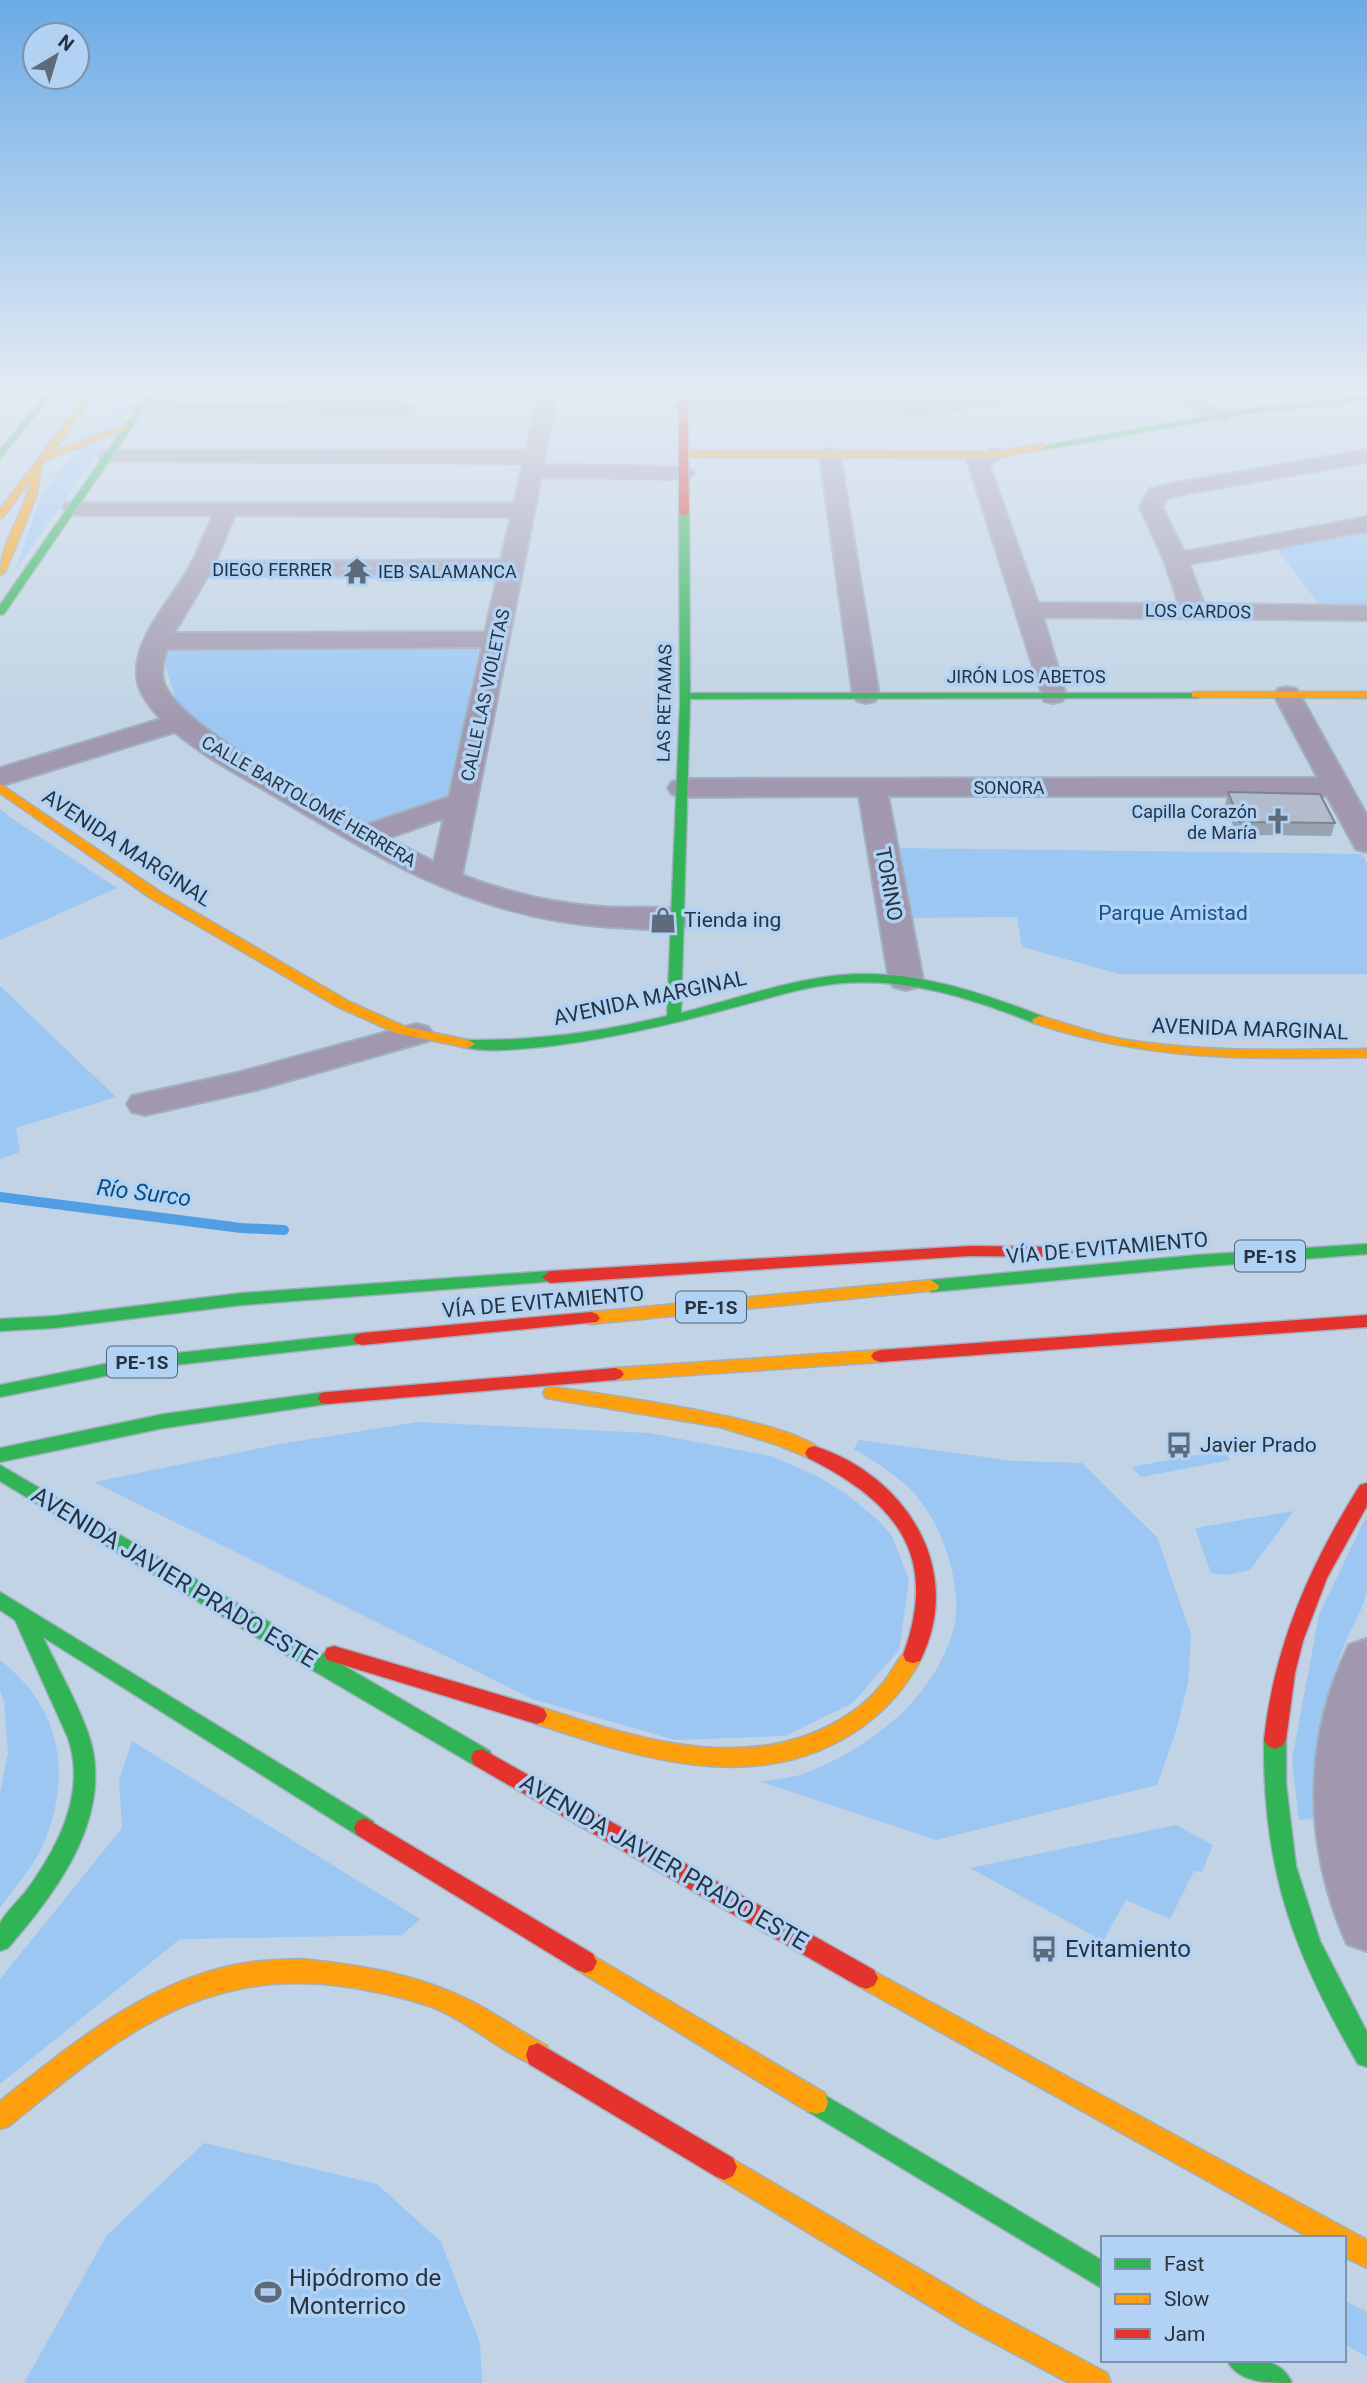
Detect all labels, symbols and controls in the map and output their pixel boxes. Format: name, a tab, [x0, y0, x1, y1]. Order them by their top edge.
north arrow	[21, 21, 91, 91]
text: N	[54, 30, 79, 56]
temple icon: IEB SALAMANCA	[342, 556, 372, 586]
street label: DIEGO FERRER	[212, 559, 332, 580]
place label: IEB SALAMANCA	[378, 561, 517, 582]
street label: LOS CARDOS	[1145, 600, 1252, 622]
street label: CALLE LAS VIOLETAS	[456, 607, 514, 783]
street label: LAS RETAMAS	[652, 643, 676, 762]
street label: JIRÓN LOS ABETOS	[946, 666, 1106, 687]
street label: CALLE BARTOLOMÉ HERRERA	[198, 731, 420, 871]
street label: SONORA	[973, 777, 1045, 798]
street label: AVENIDA MARGINAL	[38, 784, 216, 912]
place label: Capilla Corazón de María	[1131, 801, 1257, 843]
church icon: Capilla Corazón de María	[1263, 806, 1293, 836]
street label: TORINO	[871, 845, 907, 923]
park label: Parque Amistad	[1098, 901, 1248, 925]
shop icon: Tienda ing	[648, 905, 678, 935]
place label: Tienda ing	[684, 908, 781, 932]
street label: AVENIDA MARGINAL	[551, 966, 749, 1030]
street label: AVENIDA MARGINAL	[1151, 1014, 1349, 1044]
water label: Río Surco	[95, 1174, 193, 1212]
street label: VÍA DE EVITAMIENTO	[1005, 1227, 1209, 1269]
road number: PE-1S	[1235, 1240, 1305, 1272]
street label: VÍA DE EVITAMIENTO	[441, 1281, 645, 1323]
road number: PE-1S	[676, 1292, 746, 1322]
road number: PE-1S	[107, 1346, 177, 1378]
bus stop icon: Javier Prado	[1164, 1430, 1194, 1460]
place label: Javier Prado	[1200, 1433, 1317, 1457]
street label: AVENIDA JAVIER PRADO ESTE	[26, 1481, 322, 1673]
street label: AVENIDA JAVIER PRADO ESTE	[515, 1768, 813, 1956]
bus stop icon: Evitamiento	[1029, 1934, 1059, 1964]
place label: Evitamiento	[1065, 1935, 1191, 1963]
legend	[1101, 2236, 1346, 2362]
text: Fast	[1164, 2252, 1205, 2276]
place label: Hipódromo de Monterrico	[289, 2264, 441, 2320]
sports icon: Hipódromo de Monterrico	[253, 2277, 283, 2307]
text: Slow	[1164, 2287, 1210, 2311]
text: Jam	[1164, 2322, 1205, 2346]

